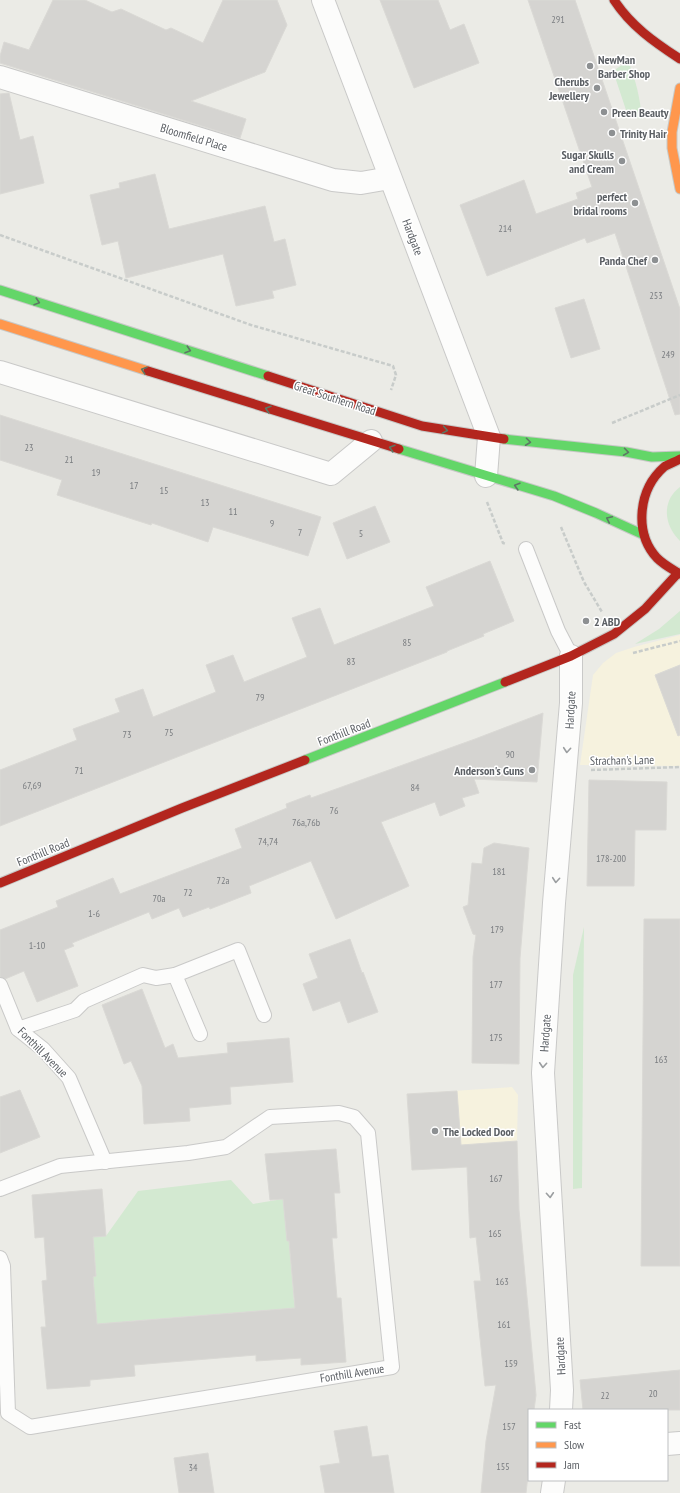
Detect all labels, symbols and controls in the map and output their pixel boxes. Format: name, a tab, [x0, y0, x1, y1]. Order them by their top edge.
house number: 291	[551, 13, 565, 26]
place label: NewMan Barber Shop	[598, 52, 651, 81]
marker: NewMan Barber Shop	[585, 61, 595, 71]
place label: Cherubs Jewellery	[548, 74, 589, 103]
marker: Cherubs Jewellery	[592, 83, 602, 93]
place label: Preen Beauty	[612, 105, 669, 120]
marker: Preen Beauty	[599, 107, 609, 117]
street label: Bloomfield Place	[159, 120, 229, 154]
place label: Trinity Hair	[620, 126, 667, 141]
marker: Trinity Hair	[607, 128, 617, 138]
place label: Sugar Skulls and Cream	[562, 147, 614, 176]
marker: Sugar Skulls and Cream	[617, 156, 627, 166]
place label: perfect bridal rooms	[573, 189, 627, 218]
marker: perfect bridal rooms	[630, 198, 640, 208]
street label: Hardgate	[399, 217, 427, 257]
house number: 214	[498, 222, 512, 235]
place label: Panda Chef	[599, 253, 648, 268]
marker: Panda Chef	[650, 255, 660, 265]
house number: 253	[649, 289, 663, 302]
one-way arrow	[33, 297, 40, 306]
one-way arrow	[184, 345, 191, 354]
house number: 249	[661, 348, 675, 361]
one-way arrow	[141, 366, 148, 374]
street label: Great Southern Road	[292, 378, 378, 418]
one-way arrow	[265, 405, 272, 414]
one-way arrow	[442, 425, 448, 433]
one-way arrow	[525, 437, 531, 446]
house number: 23	[25, 441, 34, 454]
one-way arrow	[389, 444, 396, 453]
one-way arrow	[623, 447, 629, 456]
house number: 21	[65, 453, 74, 466]
house number: 19	[92, 466, 101, 479]
house number: 17	[130, 479, 139, 492]
one-way arrow	[513, 482, 520, 491]
house number: 15	[160, 484, 169, 497]
house number: 13	[201, 496, 210, 509]
house number: 11	[229, 505, 238, 518]
one-way arrow	[605, 516, 613, 524]
house number: 9	[270, 517, 274, 530]
house number: 7	[298, 526, 302, 539]
house number: 5	[359, 527, 363, 540]
place label: 2 ABD	[594, 614, 621, 629]
marker: 2 ABD	[581, 616, 591, 626]
house number: 85	[403, 636, 412, 649]
house number: 83	[347, 655, 356, 668]
house number: 79	[256, 691, 265, 704]
street label: Hardgate	[562, 691, 578, 729]
street label: Fonthill Road	[316, 715, 372, 749]
house number: 75	[165, 726, 174, 739]
house number: 73	[123, 728, 132, 741]
one-way arrow	[563, 747, 572, 753]
house number: 90	[506, 748, 515, 761]
street label: Strachan's Lane	[590, 752, 654, 768]
place label: Anderson's Guns	[453, 763, 524, 778]
house number: 71	[75, 764, 84, 777]
marker: Anderson's Guns	[527, 765, 537, 775]
house number: 67,69	[23, 779, 41, 792]
house number: 84	[411, 781, 420, 794]
house number: 76	[330, 804, 339, 817]
house number: 76a,76b	[292, 816, 320, 829]
street label: Fonthill Road	[15, 835, 71, 869]
house number: 74,74	[258, 835, 278, 848]
house number: 178-200	[596, 852, 626, 865]
house number: 181	[492, 865, 506, 878]
house number: 72a	[217, 874, 230, 887]
one-way arrow	[551, 877, 560, 883]
house number: 72	[184, 886, 193, 899]
house number: 70a	[153, 892, 166, 905]
house number: 1-6	[88, 907, 100, 920]
house number: 179	[490, 923, 504, 936]
house number: 1-10	[29, 939, 46, 952]
house number: 177	[489, 978, 503, 991]
street label: Hardgate	[536, 1014, 554, 1052]
street label: Fonthill Avenue	[15, 1024, 71, 1080]
house number: 175	[489, 1031, 503, 1044]
house number: 163	[654, 1053, 668, 1066]
one-way arrow	[539, 1062, 548, 1068]
place label: The Locked Door	[443, 1124, 515, 1139]
marker: The Locked Door	[430, 1126, 440, 1136]
house number: 167	[489, 1172, 503, 1185]
one-way arrow	[546, 1192, 555, 1198]
house number: 165	[488, 1227, 502, 1240]
house number: 163	[495, 1275, 509, 1288]
house number: 161	[497, 1318, 511, 1331]
street label: Hardgate	[552, 1337, 568, 1375]
house number: 159	[504, 1357, 518, 1370]
street label: Fonthill Avenue	[319, 1361, 385, 1385]
house number: 20	[649, 1387, 658, 1400]
house number: 22	[601, 1389, 610, 1402]
legend	[528, 1409, 668, 1481]
text: Fast	[564, 1417, 582, 1432]
house number: 157	[502, 1420, 516, 1433]
text: Slow	[564, 1437, 585, 1452]
text: Jam	[563, 1457, 580, 1472]
house number: 155	[496, 1460, 510, 1473]
house number: 34	[189, 1461, 198, 1474]

